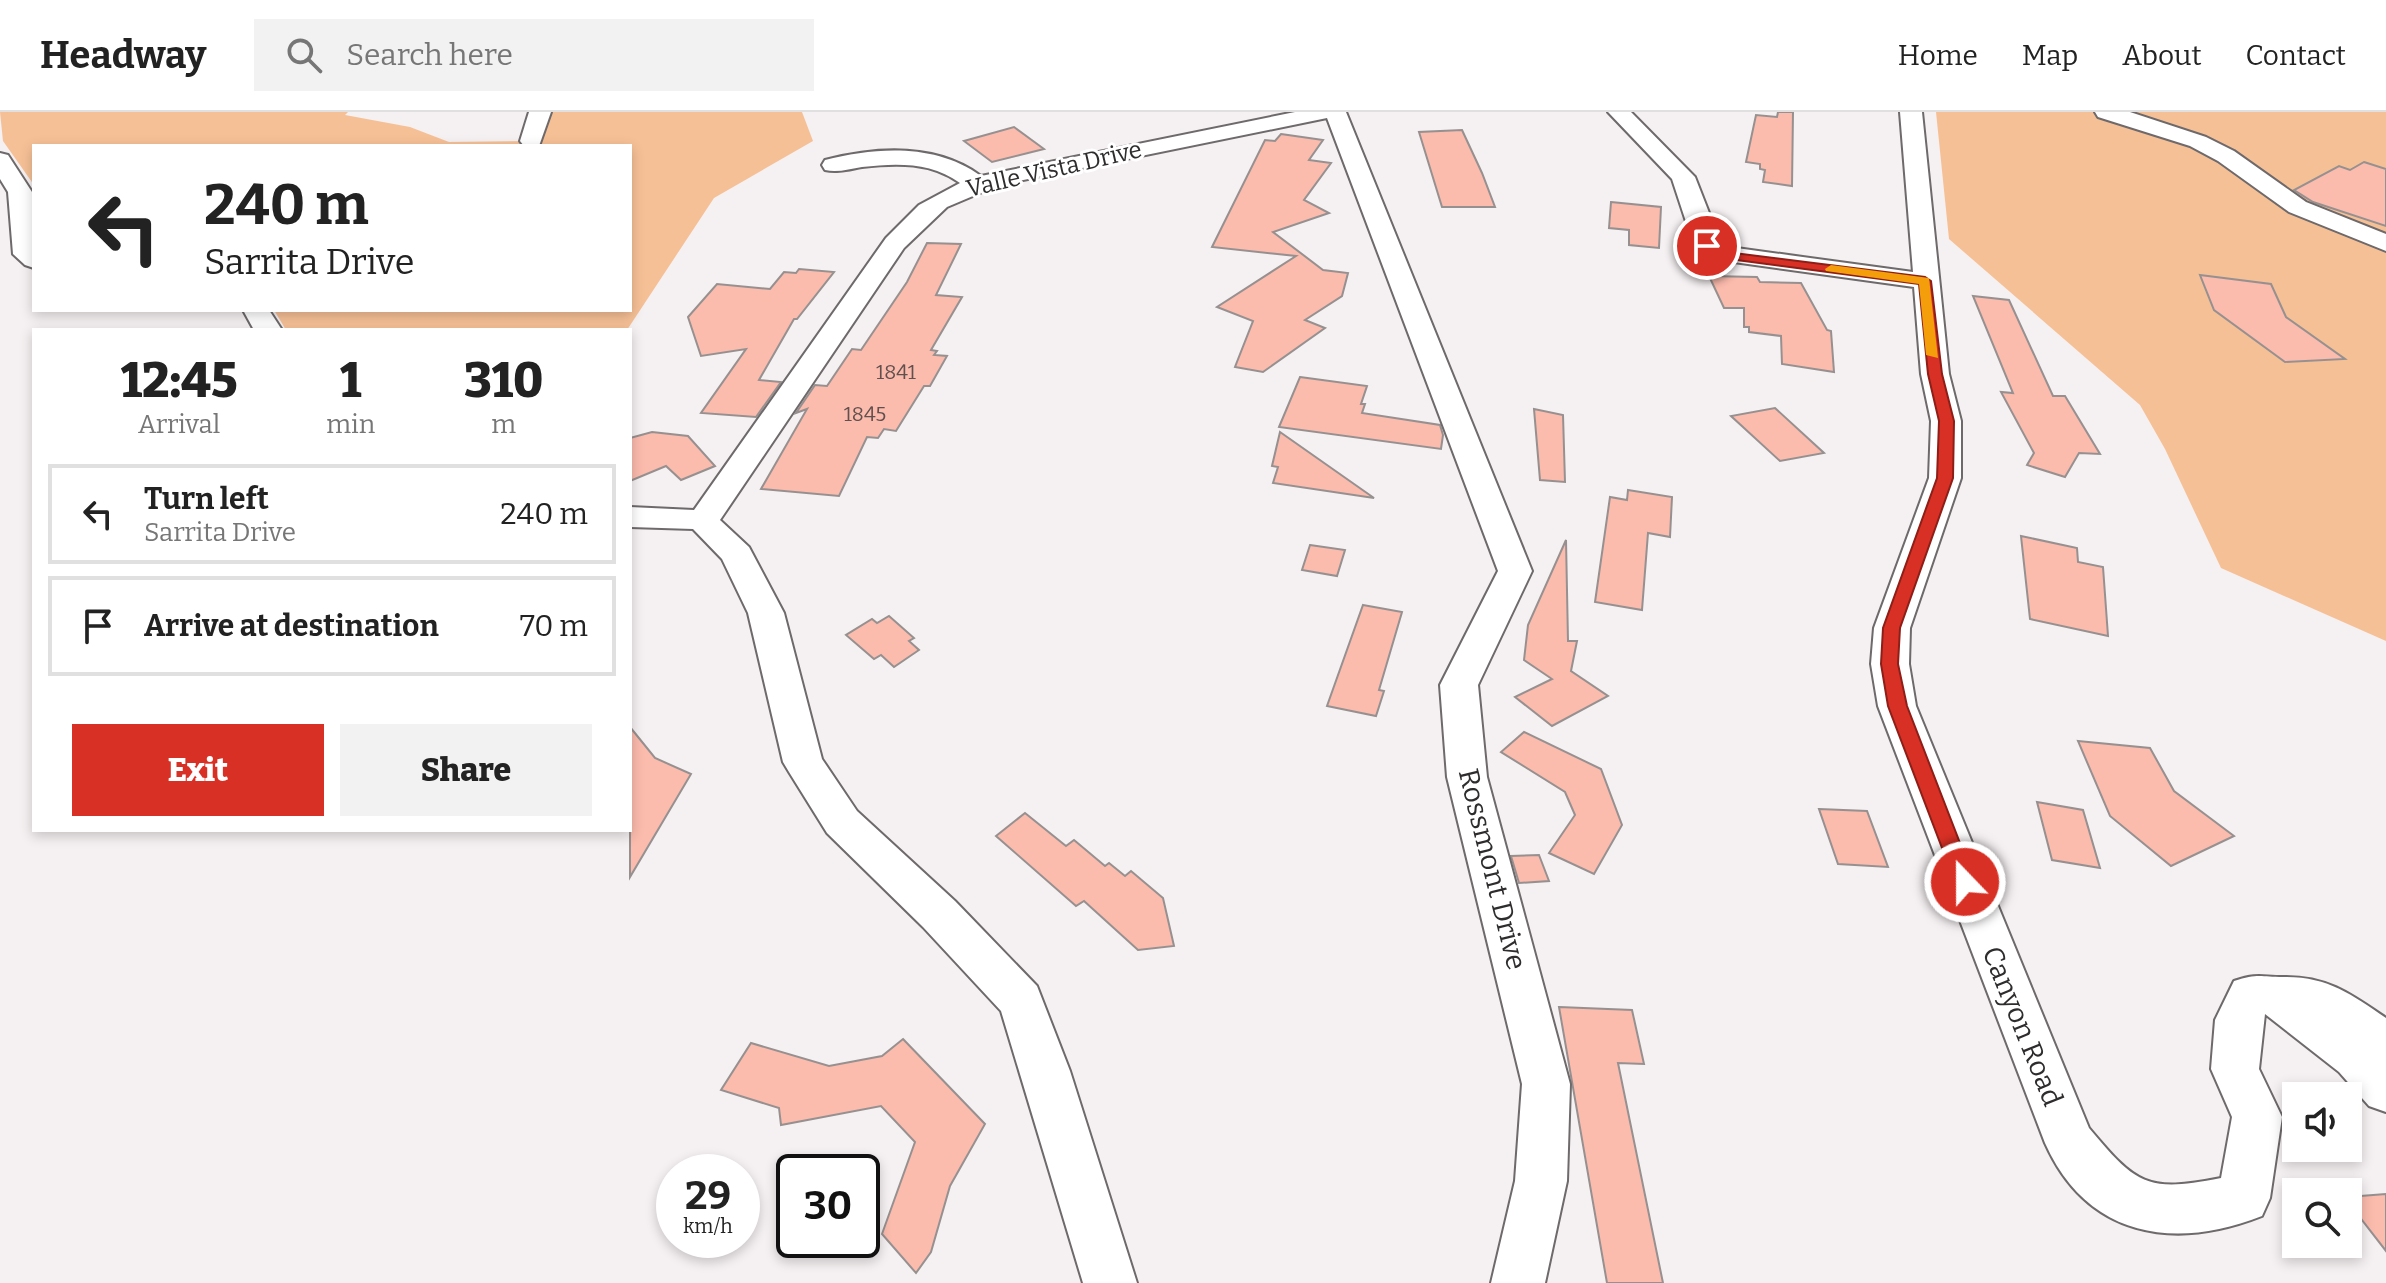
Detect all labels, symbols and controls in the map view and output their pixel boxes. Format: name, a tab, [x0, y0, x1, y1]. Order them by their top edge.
search box	[254, 19, 814, 91]
text: Headway	[40, 32, 206, 78]
icon: search	[282, 33, 326, 77]
text: Search here	[346, 37, 513, 73]
text: Home	[1898, 39, 1978, 72]
text: Map	[2022, 39, 2078, 72]
text: About	[2122, 39, 2202, 72]
text: Contact	[2246, 39, 2346, 72]
street label: Valle Vista Drive	[964, 135, 1144, 203]
text: 240 m	[204, 172, 369, 239]
icon: left	[72, 176, 176, 280]
pin	[1673, 212, 1741, 280]
icon: arrive	[1685, 224, 1729, 268]
text: Sarrita Drive	[204, 240, 414, 284]
text: 12:45	[121, 352, 237, 410]
text: 1	[340, 352, 361, 410]
text: 310	[464, 352, 543, 410]
house number: 1841	[876, 360, 916, 384]
house number: 1845	[844, 402, 886, 426]
text: Arrival	[138, 409, 220, 440]
text: min	[326, 409, 375, 440]
text: m	[491, 409, 516, 440]
text: Turn left	[144, 481, 269, 517]
icon: left	[76, 492, 120, 536]
text: 240 m	[500, 496, 588, 532]
text: Sarrita Drive	[144, 517, 296, 548]
icon: arrive	[76, 604, 120, 648]
text: Arrive at destination	[144, 608, 439, 644]
text: 70 m	[520, 608, 588, 644]
button: Exit	[72, 724, 324, 816]
button: Share	[340, 724, 592, 816]
street label: Rossmont Drive	[1452, 765, 1533, 973]
position arrow	[1923, 840, 2007, 924]
street label: Canyon Road	[1976, 942, 2070, 1111]
map controls	[2282, 1082, 2362, 1258]
button: sound	[2282, 1082, 2362, 1162]
speed limit sign: 30	[776, 1154, 880, 1258]
text: 29	[685, 1172, 731, 1220]
button: search	[2282, 1178, 2362, 1258]
text: km/h	[683, 1214, 733, 1238]

